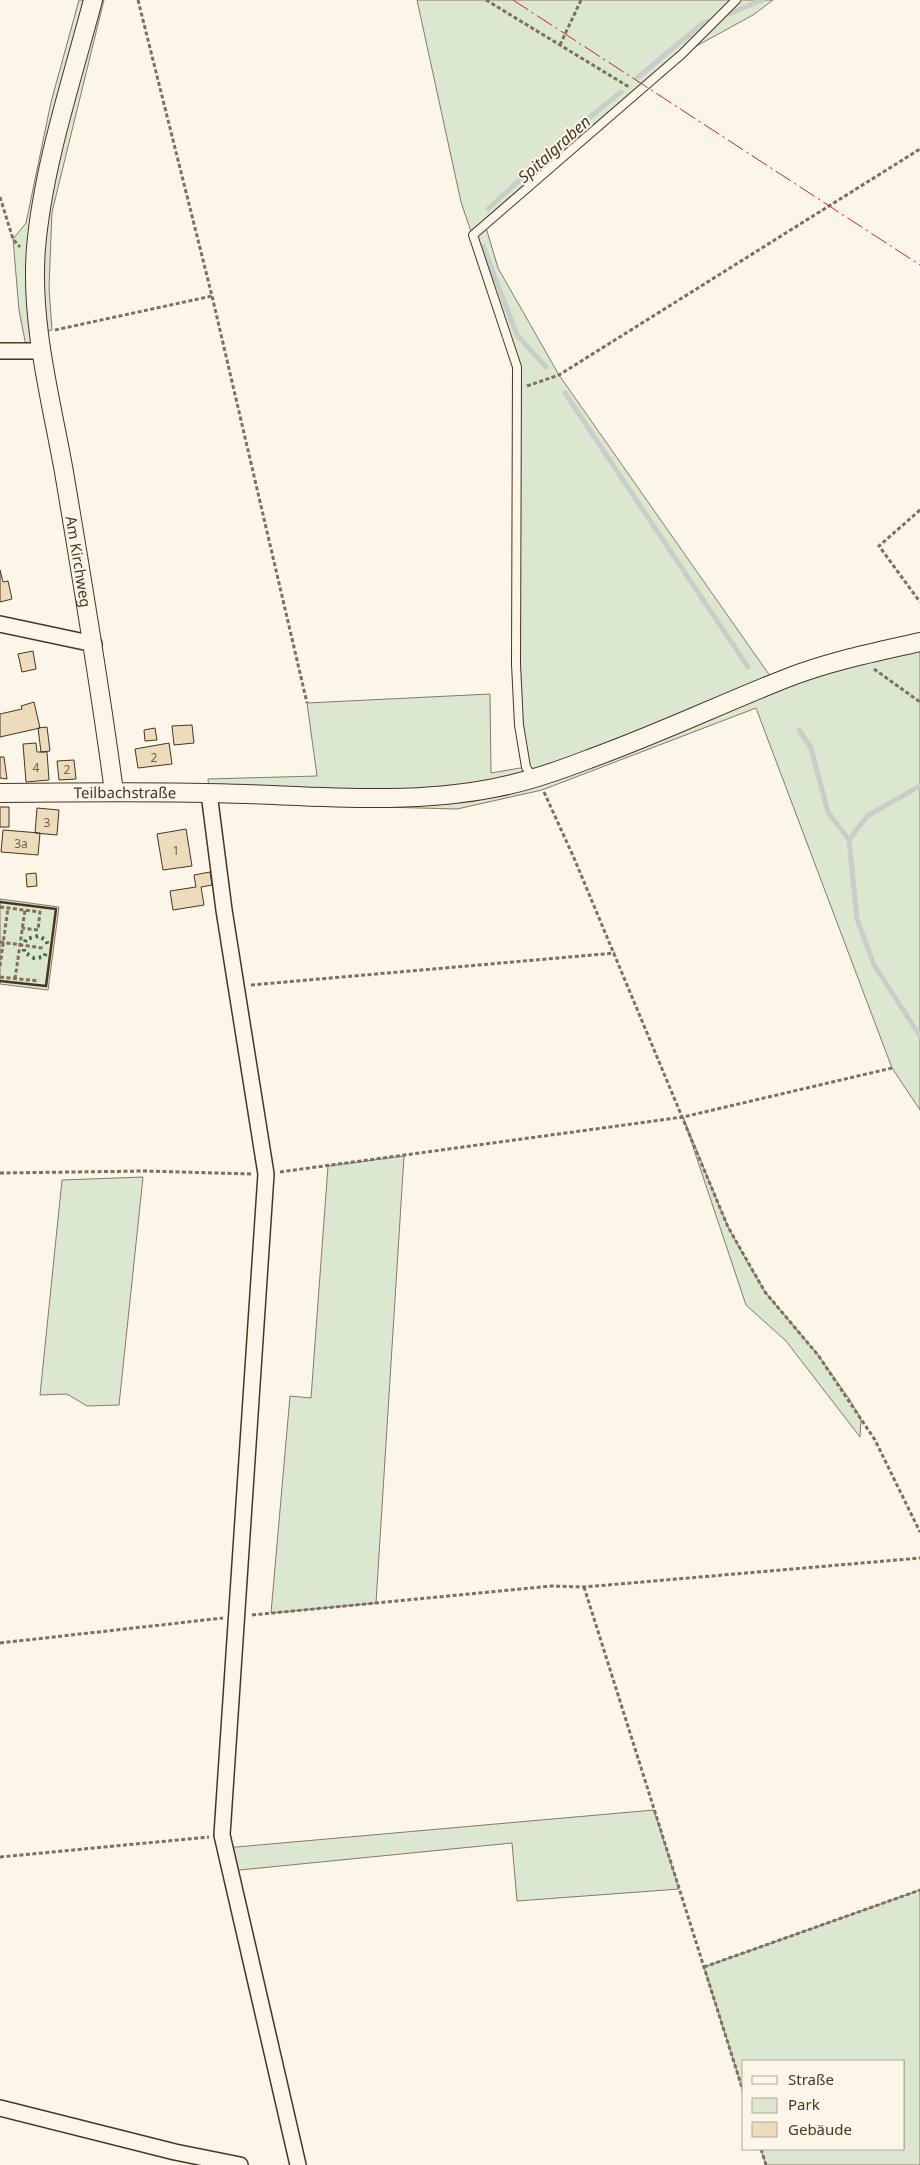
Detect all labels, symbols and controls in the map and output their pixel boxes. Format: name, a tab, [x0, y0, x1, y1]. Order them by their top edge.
water label: Spitalgraben	[513, 110, 595, 188]
street label: Am Kirchweg	[62, 514, 96, 609]
house number: 2	[151, 749, 158, 766]
house number: 4	[33, 759, 40, 776]
house number: 2	[64, 761, 71, 778]
street label: Teilbachstraße	[74, 782, 176, 802]
house number: 3	[44, 814, 51, 831]
house number: 3a	[14, 835, 28, 852]
house number: 1	[173, 842, 179, 859]
legend	[742, 2060, 905, 2150]
text: Straße	[788, 2069, 834, 2089]
text: Park	[788, 2094, 820, 2114]
text: Gebäude	[788, 2119, 852, 2139]

